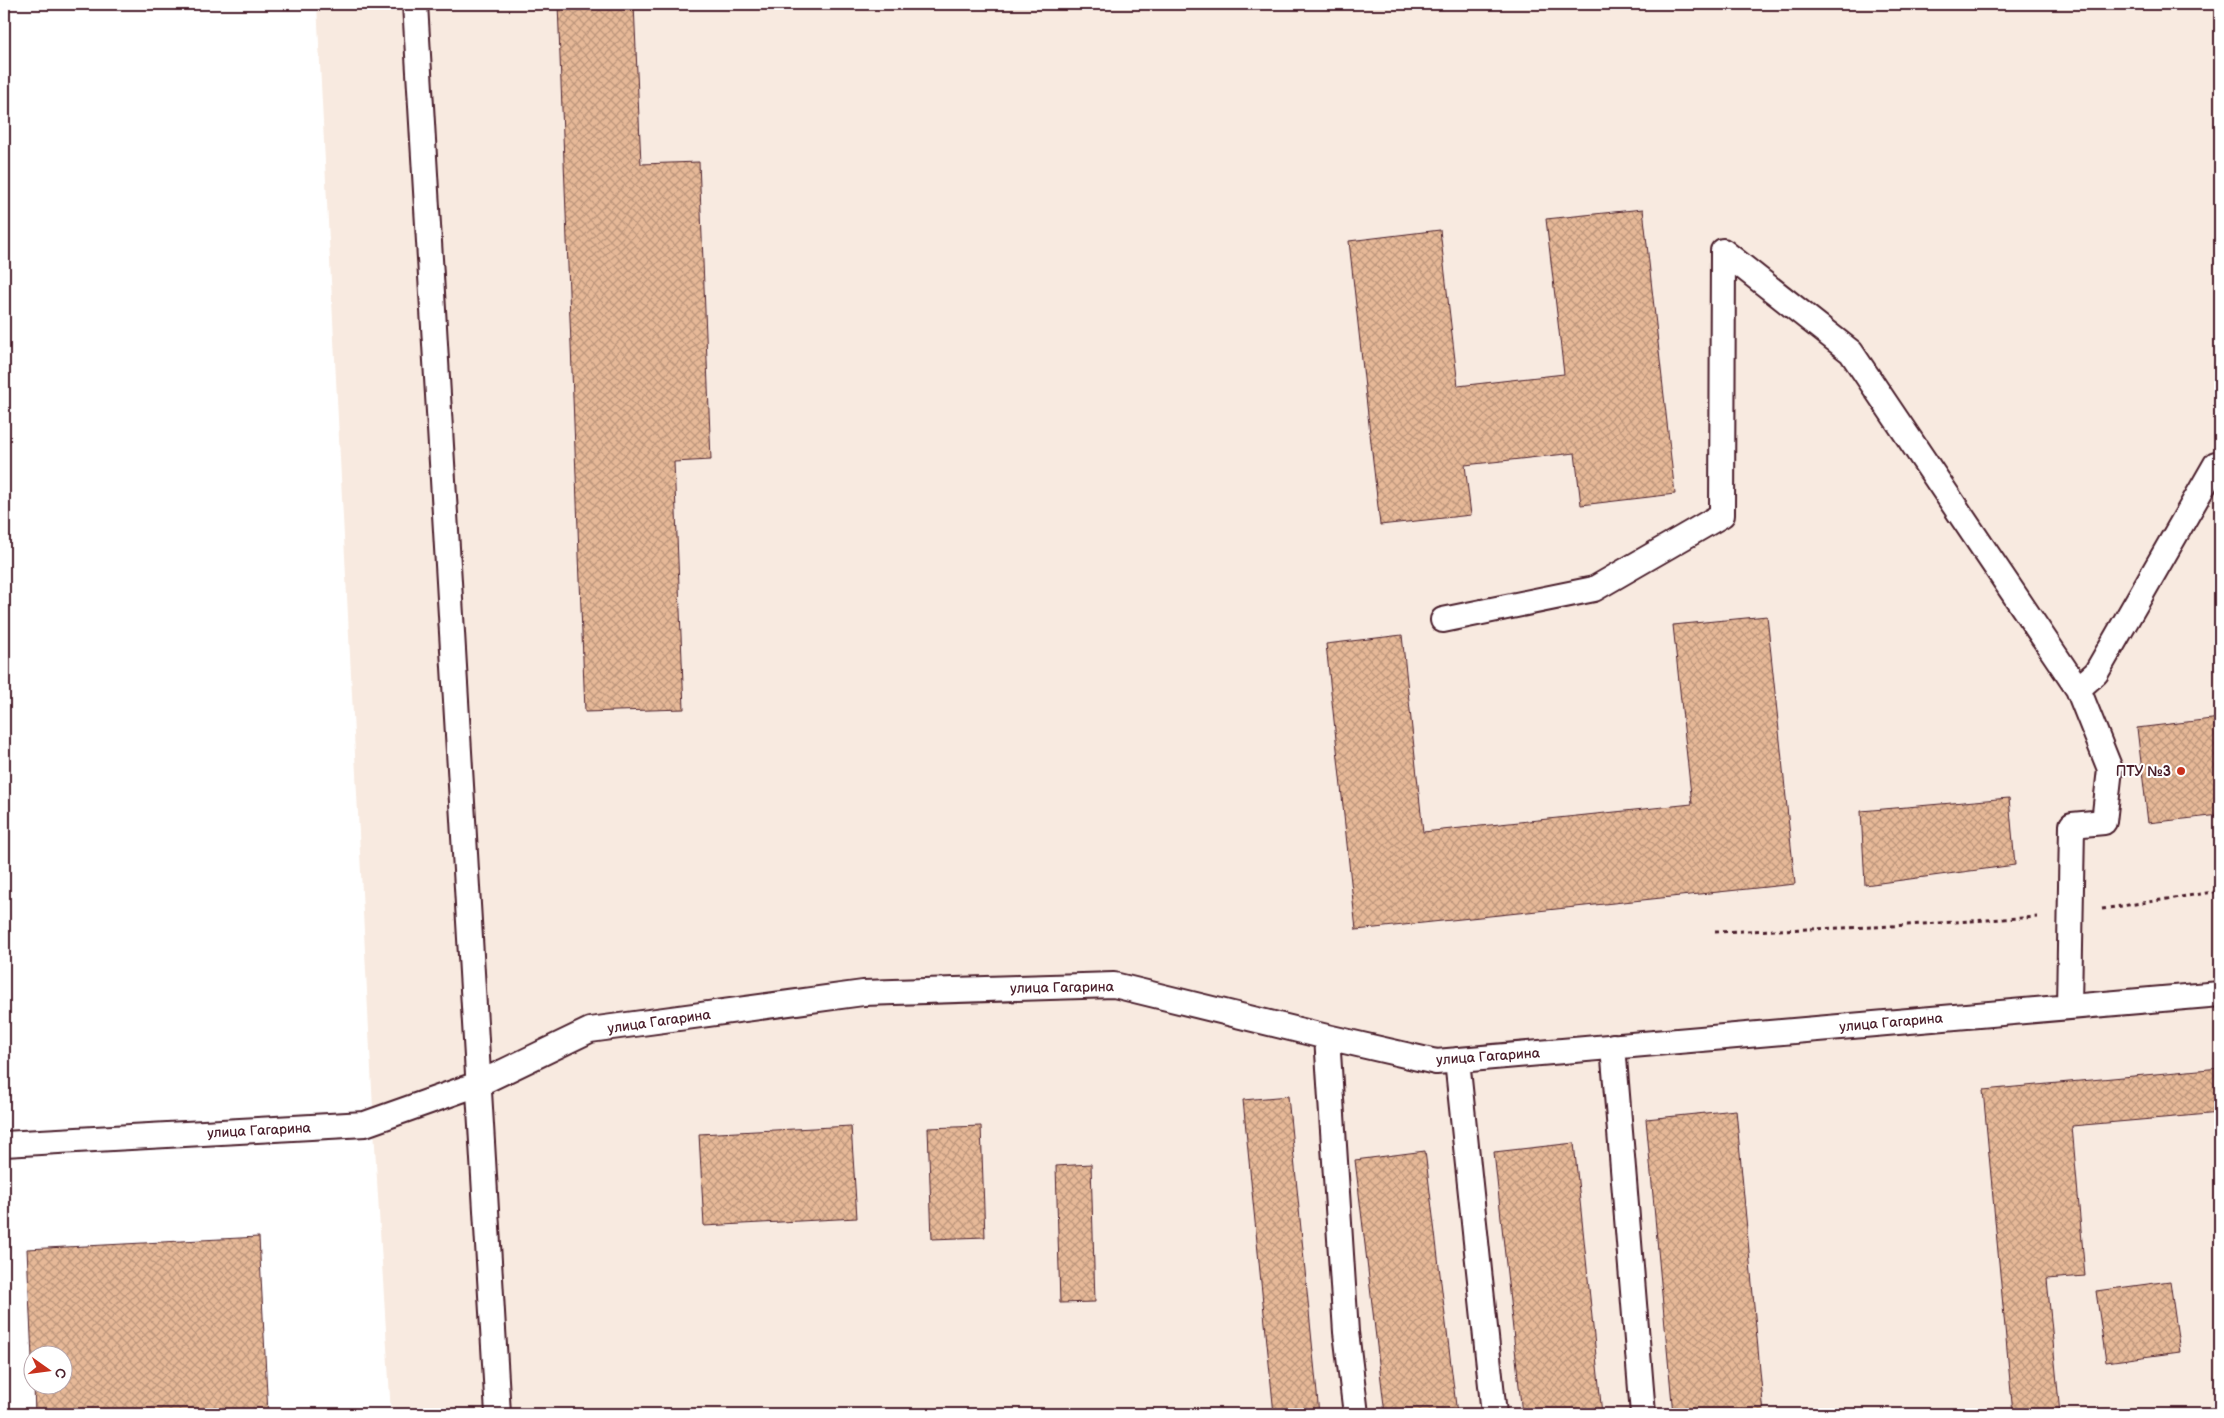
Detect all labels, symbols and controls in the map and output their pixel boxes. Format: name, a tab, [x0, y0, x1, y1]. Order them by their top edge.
place label: ПТУ №3	[2116, 763, 2171, 780]
marker: ПТУ №3	[2175, 765, 2187, 777]
street label: улица Гагарина	[1010, 978, 1115, 997]
street label: улица Гагарина	[606, 1006, 712, 1037]
street label: улица Гагарина	[1839, 1009, 1944, 1035]
street label: улица Гагарина	[1436, 1044, 1541, 1069]
street label: улица Гагарина	[207, 1119, 312, 1142]
north arrow	[22, 1346, 72, 1396]
text: С	[51, 1366, 70, 1380]

